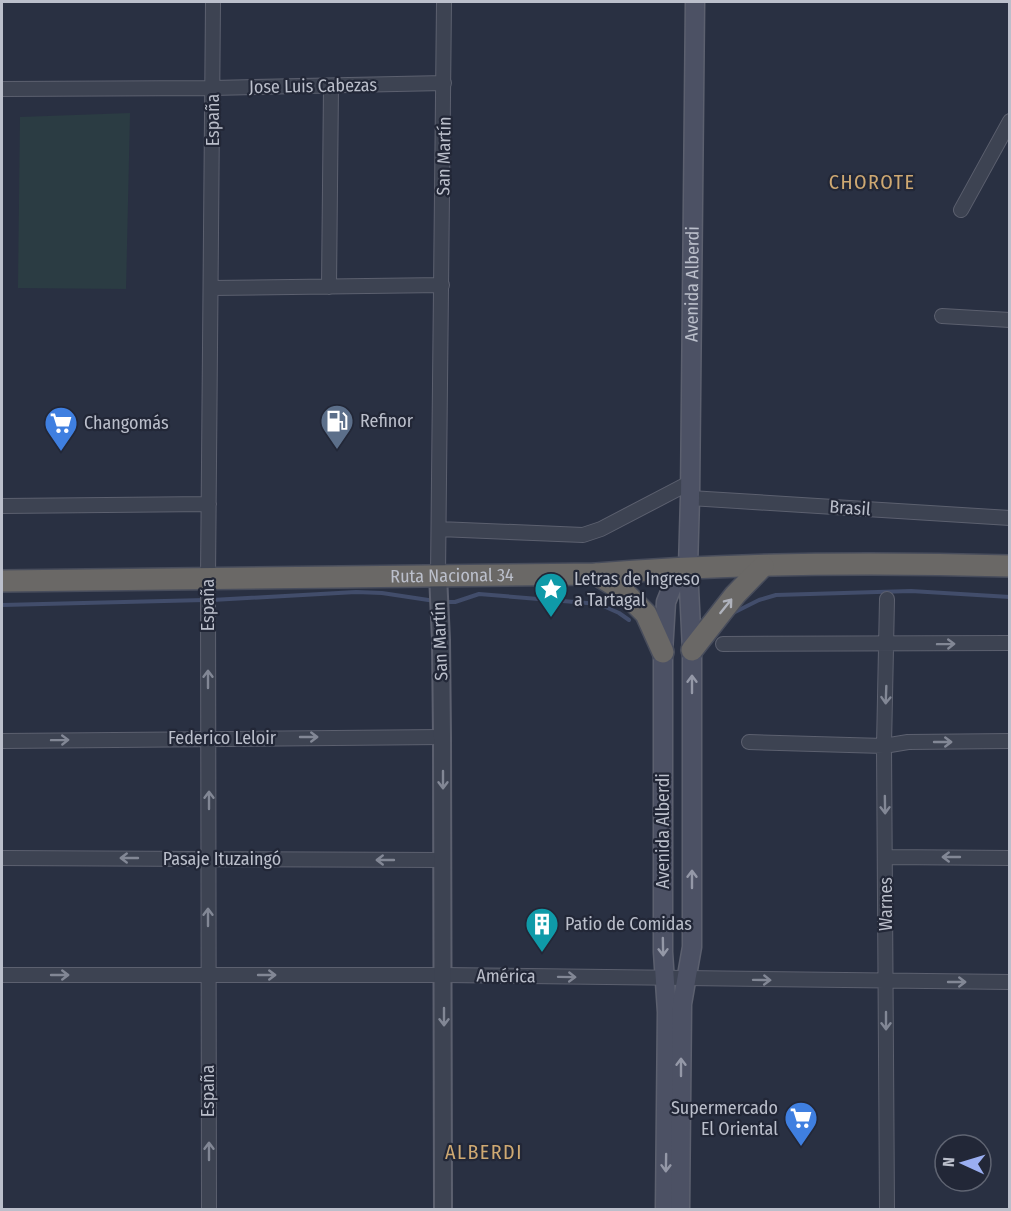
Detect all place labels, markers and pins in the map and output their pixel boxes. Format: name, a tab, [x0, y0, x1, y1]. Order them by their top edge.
fuel station icon: Refinor	[319, 403, 355, 450]
supermarket icon: Changomás	[43, 405, 79, 452]
place label: Refinor	[360, 410, 414, 432]
place label: Changomás	[84, 412, 169, 434]
place label: Letras de Ingreso a Tartagal	[574, 568, 700, 611]
place icon: Letras de Ingreso a Tartagal	[533, 571, 569, 618]
building icon: Patio de Comidas	[524, 906, 560, 953]
place label: Patio de Comidas	[565, 913, 692, 935]
place label: Supermercado El Oriental	[671, 1097, 778, 1140]
supermarket icon: Supermercado El Oriental	[783, 1100, 819, 1147]

